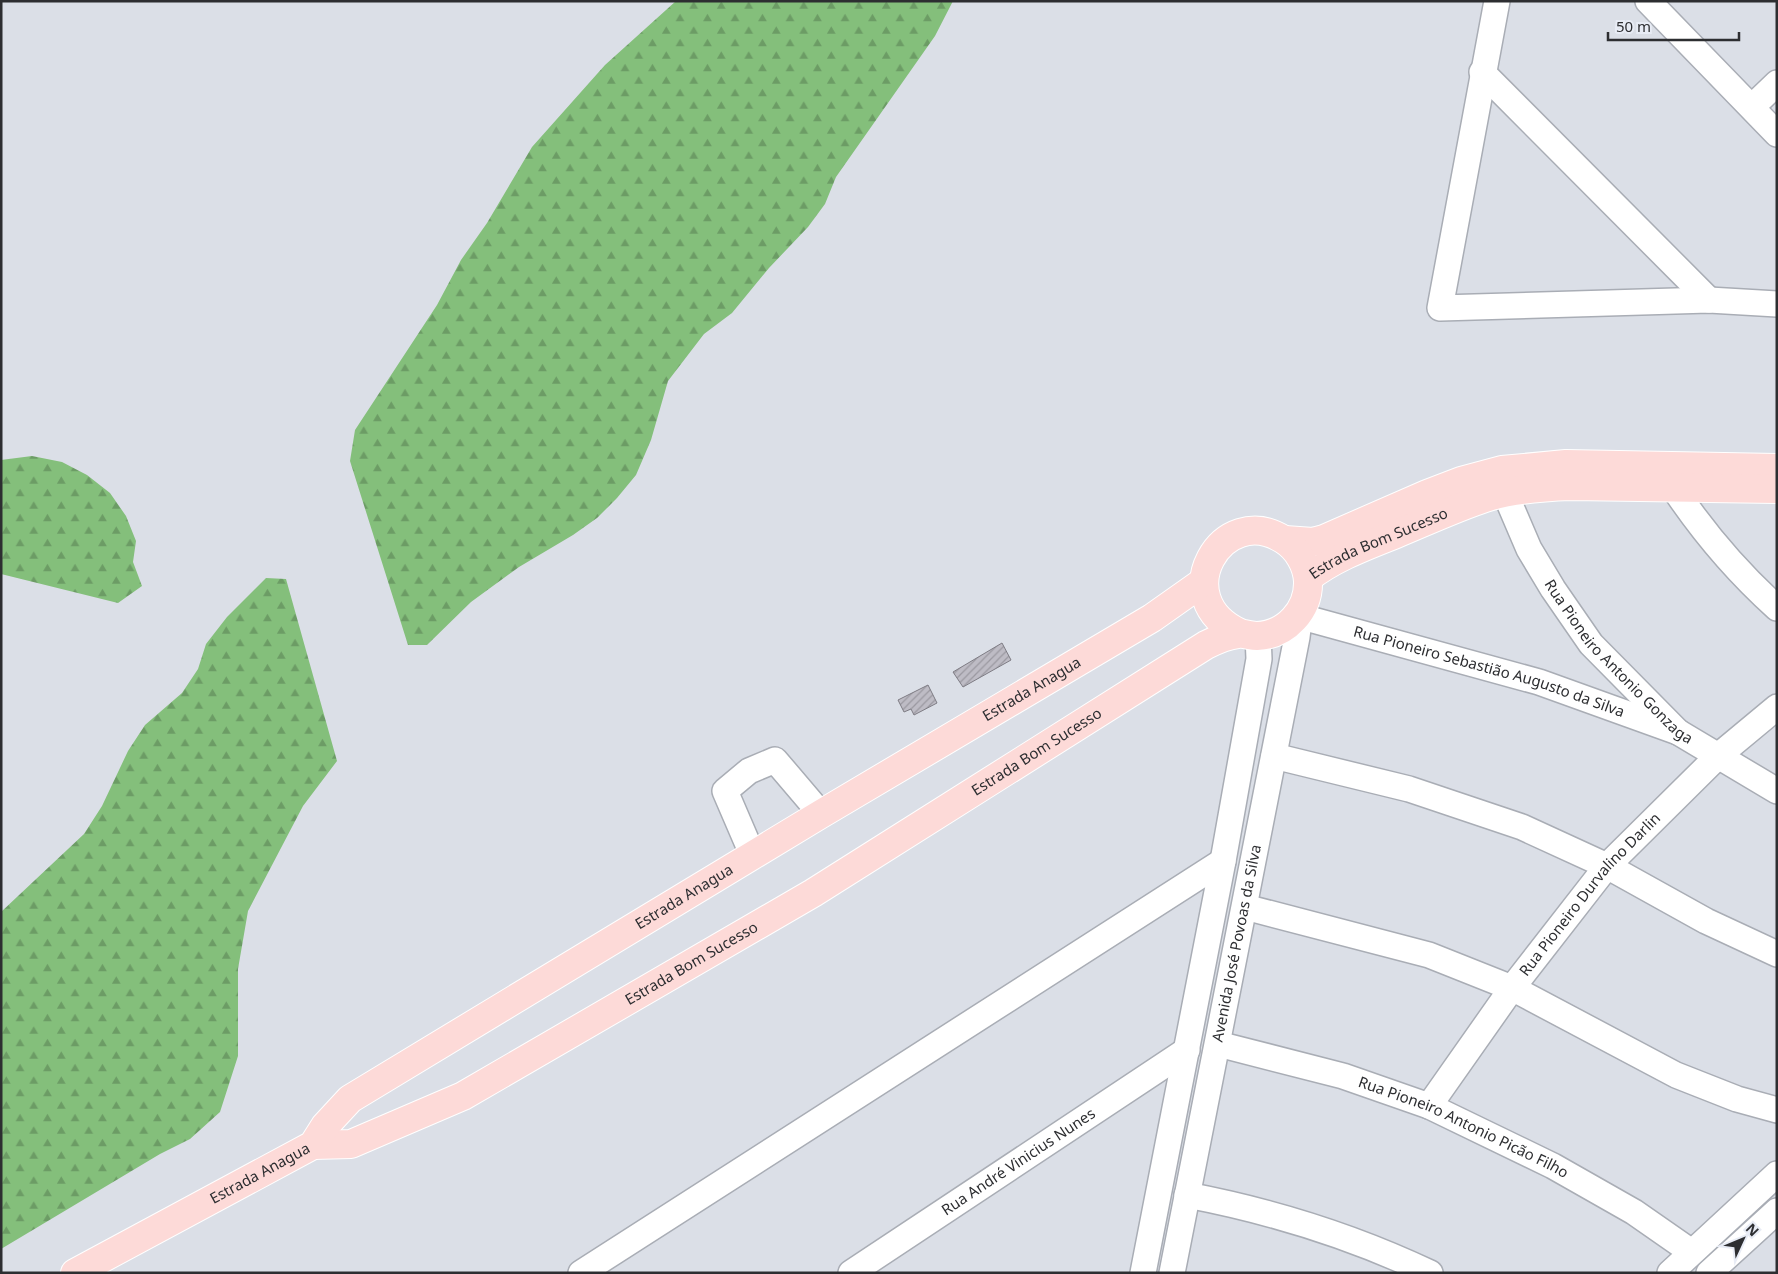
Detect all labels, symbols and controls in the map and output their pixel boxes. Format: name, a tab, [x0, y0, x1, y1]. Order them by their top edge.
scale bar	[1608, 10, 1739, 42]
text: 50 m	[1616, 16, 1651, 36]
street label: Estrada Bom Sucesso	[1305, 502, 1450, 583]
street label: Rua Pioneiro Antonio Gonzaga	[1541, 575, 1697, 748]
street label: Rua Pioneiro Sebastião Augusto da Silva	[1351, 621, 1628, 721]
street label: Estrada Anagua	[978, 651, 1084, 725]
street label: Estrada Bom Sucesso	[967, 702, 1105, 800]
street label: Rua Pioneiro Durvalino Darlin	[1514, 808, 1664, 980]
street label: Avenida José Povoas da Silva	[1207, 843, 1265, 1044]
street label: Estrada Anagua	[631, 859, 736, 933]
street label: Estrada Bom Sucesso	[621, 916, 761, 1009]
street label: Rua Pioneiro Antonio Picão Filho	[1356, 1071, 1573, 1182]
street label: Rua André Vinicius Nunes	[937, 1103, 1099, 1219]
street label: Estrada Anagua	[206, 1138, 313, 1208]
north arrow	[1718, 1214, 1768, 1264]
text: N	[1742, 1219, 1764, 1240]

